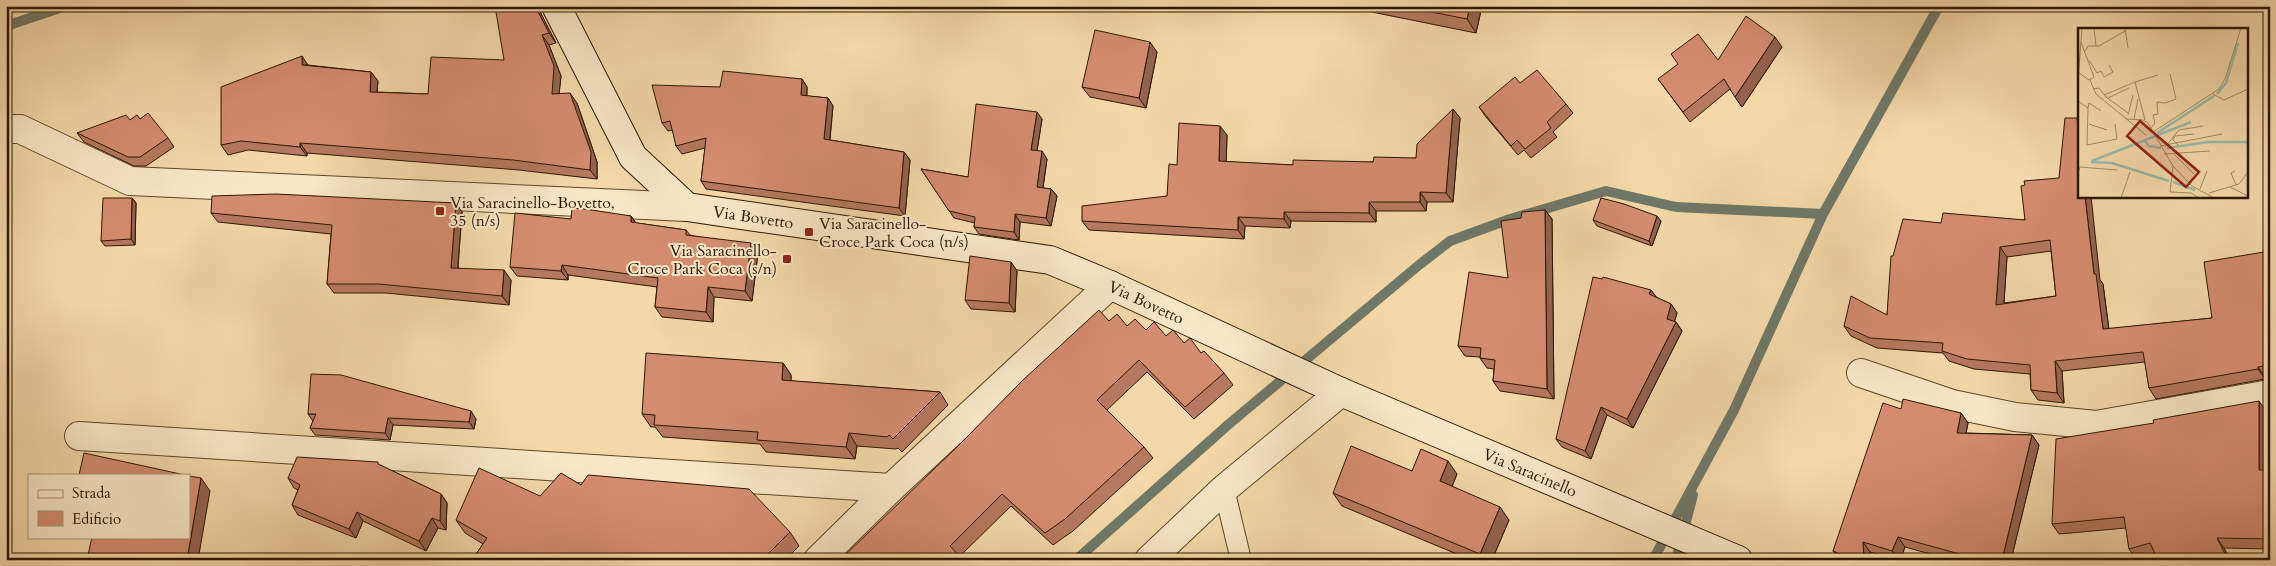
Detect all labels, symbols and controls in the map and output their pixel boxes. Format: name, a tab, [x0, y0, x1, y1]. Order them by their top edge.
inset map	[2078, 28, 2248, 198]
place label: Via Saracinello-Bovetto, 35 (n/s)	[450, 192, 615, 232]
street label: Via Bovetto	[711, 201, 795, 234]
marker: Via Saracinello-Bovetto, 35 (n/s)	[434, 205, 446, 217]
place label: Via Saracinello- Croce Park Coca (n/s)	[819, 213, 969, 253]
marker: Via Saracinello- Croce Park Coca (n/s)	[803, 226, 815, 238]
place label: Via Saracinello- Croce Park Coca (s/n)	[627, 240, 777, 280]
marker: Via Saracinello- Croce Park Coca (s/n)	[781, 253, 793, 265]
street label: Via Bovetto	[1104, 276, 1188, 330]
street label: Via Saracinello	[1479, 443, 1581, 503]
legend	[28, 474, 190, 538]
text: Strada	[72, 483, 111, 503]
text: Edificio	[72, 509, 121, 529]

